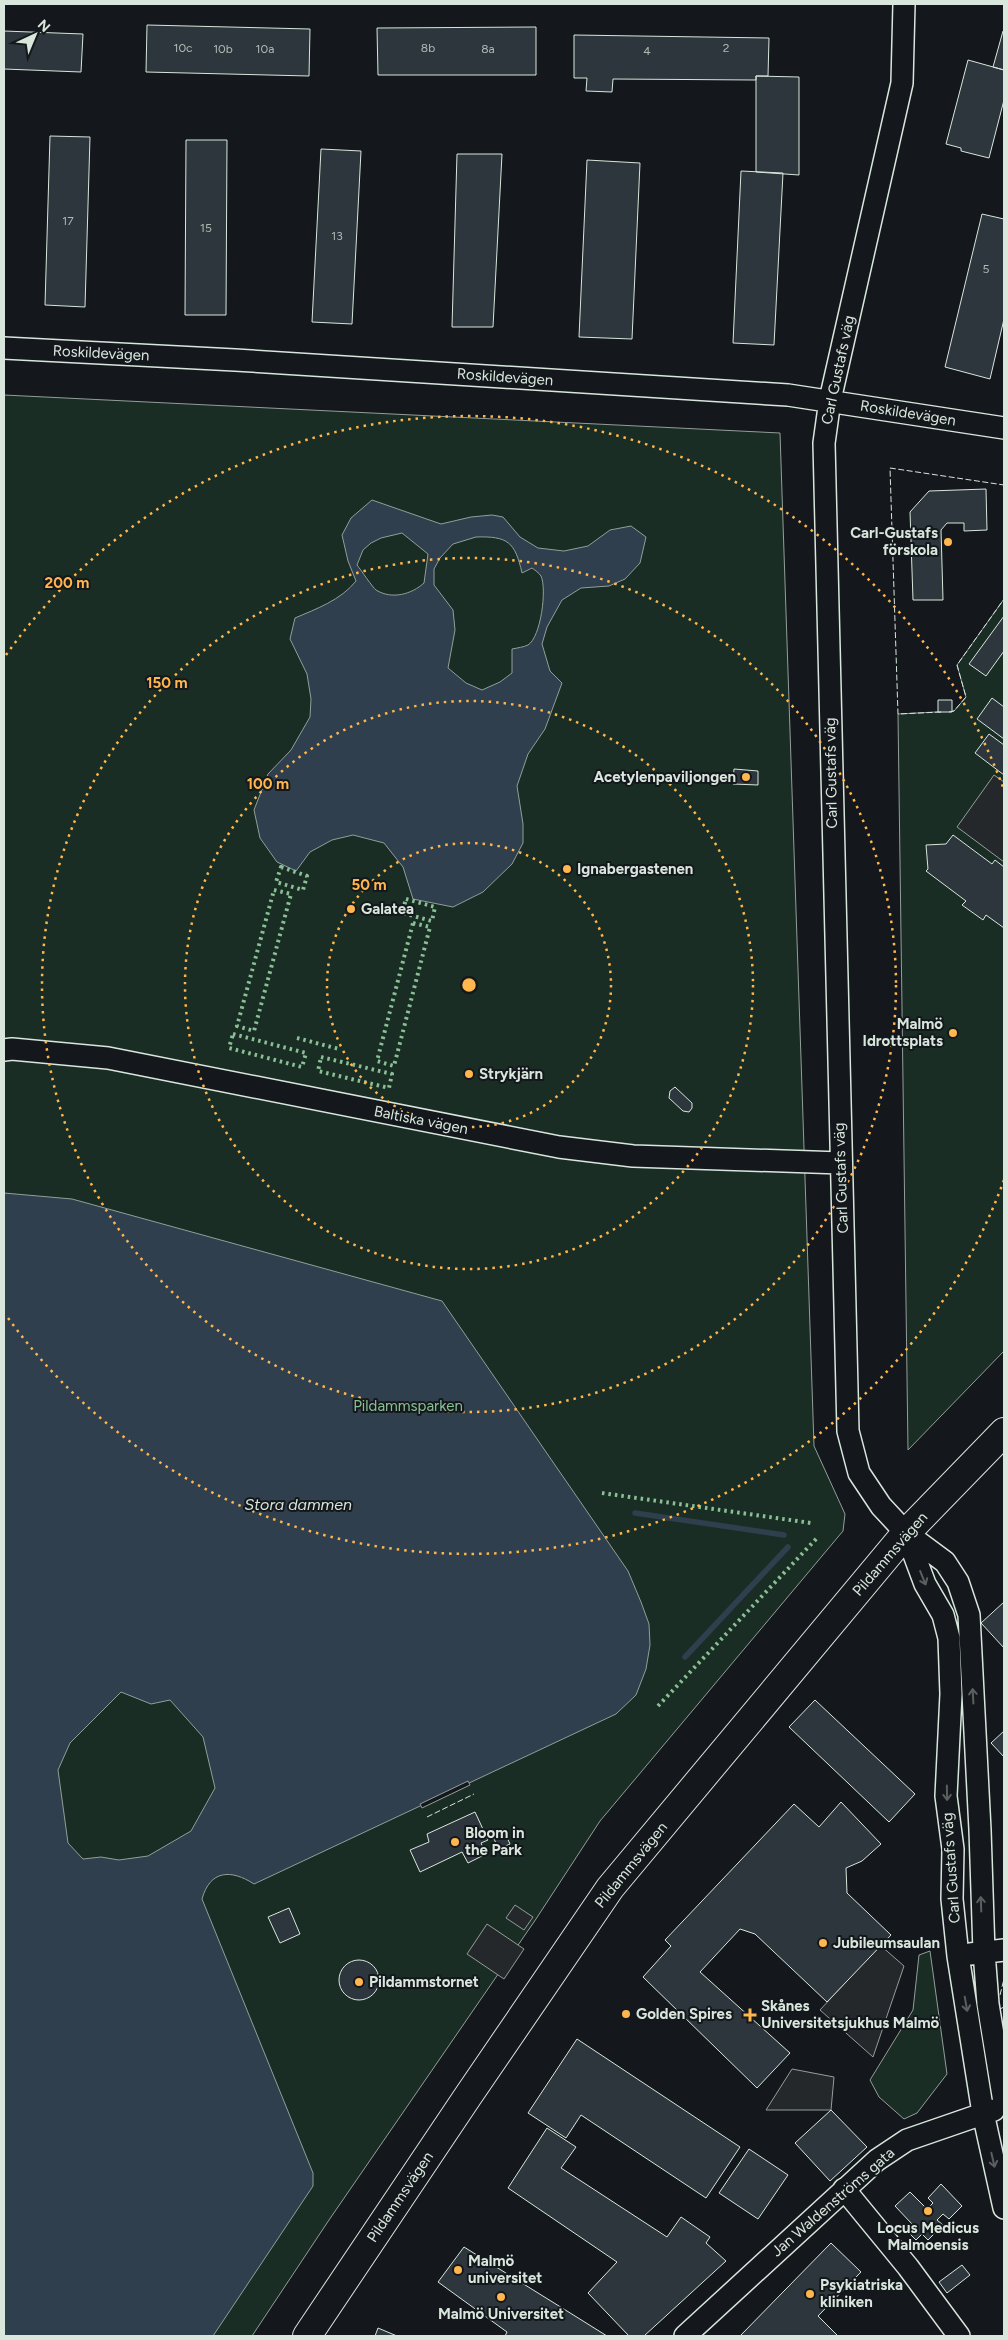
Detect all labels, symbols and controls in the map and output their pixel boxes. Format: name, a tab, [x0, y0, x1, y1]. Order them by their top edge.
north arrow	[10, 10, 60, 60]
text: N	[34, 16, 53, 36]
house number: 10c	[173, 41, 193, 55]
house number: 8b	[421, 41, 435, 55]
house number: 2	[723, 41, 729, 55]
house number: 10b	[213, 42, 233, 56]
house number: 10a	[256, 42, 274, 56]
house number: 8a	[481, 42, 495, 56]
house number: 4	[643, 44, 651, 58]
house number: 17	[62, 214, 74, 228]
house number: 15	[200, 221, 212, 235]
house number: 13	[331, 229, 343, 243]
house number: 5	[983, 262, 990, 276]
street label: Carl Gustafs väg	[818, 314, 858, 426]
street label: Roskildevägen	[52, 341, 150, 365]
street label: Roskildevägen	[456, 365, 554, 389]
street label: Roskildevägen	[859, 397, 957, 429]
place label: Carl-Gustafs förskola	[850, 524, 938, 559]
marker: Carl-Gustafs förskola	[942, 536, 954, 548]
text: 200 m	[45, 574, 89, 592]
text: 150 m	[146, 674, 188, 692]
street label: Carl Gustafs väg	[821, 717, 841, 829]
place label: Acetylenpaviljongen	[594, 768, 736, 786]
marker: Acetylenpaviljongen	[740, 771, 752, 783]
text: 100 m	[247, 775, 289, 793]
place label: Ignabergastenen	[577, 860, 693, 878]
marker: Ignabergastenen	[561, 863, 573, 875]
text: 50 m	[351, 876, 387, 894]
place label: Galatea	[361, 900, 414, 918]
marker: Galatea	[345, 903, 357, 915]
centre of rings	[460, 976, 478, 994]
place label: Malmö Idrottsplats	[863, 1015, 943, 1050]
marker: Malmö Idrottsplats	[947, 1027, 959, 1039]
place label: Strykjärn	[479, 1065, 543, 1083]
marker: Strykjärn	[463, 1068, 475, 1080]
street label: Baltiska vägen	[372, 1102, 470, 1138]
street label: Carl Gustafs väg	[830, 1122, 852, 1234]
park label: Pildammsparken	[353, 1397, 463, 1415]
water label: Stora dammen	[244, 1495, 352, 1514]
street label: Pildammsvägen	[849, 1508, 931, 1600]
one-way arrow	[919, 1570, 928, 1586]
one-way arrow	[968, 1688, 977, 1704]
one-way arrow	[942, 1785, 951, 1801]
street label: Carl Gustafs väg	[938, 1812, 964, 1924]
street label: Pildammsvägen	[591, 1818, 671, 1912]
place label: Bloom in the Park	[465, 1824, 524, 1859]
marker: Bloom in the Park	[449, 1836, 461, 1848]
one-way arrow	[977, 1896, 986, 1912]
place label: Jubileumsaulan	[833, 1934, 940, 1952]
marker: Jubileumsaulan	[817, 1937, 829, 1949]
place label: Pildammstornet	[369, 1973, 479, 1991]
marker: Pildammstornet	[353, 1976, 365, 1988]
one-way arrow	[962, 1996, 972, 2012]
place label: Skånes Universitetsjukhus Malmö	[761, 1997, 939, 2032]
place label: Golden Spires	[636, 2005, 732, 2023]
marker: Golden Spires	[620, 2008, 632, 2020]
marker: Skånes Universitetsjukhus Malmö	[743, 2008, 757, 2022]
street label: Jan Waldenströms gata	[768, 2144, 898, 2260]
street label: Pildammsvägen	[363, 2148, 437, 2246]
one-way arrow	[989, 2152, 998, 2168]
marker: Locus Medicus Malmoensis	[922, 2205, 934, 2217]
place label: Locus Medicus Malmoensis	[877, 2219, 979, 2254]
place label: Malmö universitet	[468, 2252, 542, 2287]
marker: Malmö universitet	[452, 2264, 464, 2276]
place label: Psykiatriska kliniken	[820, 2276, 903, 2311]
marker: Psykiatriska kliniken	[804, 2288, 816, 2300]
marker: Malmö Universitet	[495, 2291, 507, 2303]
place label: Malmö Universitet	[438, 2305, 564, 2323]

